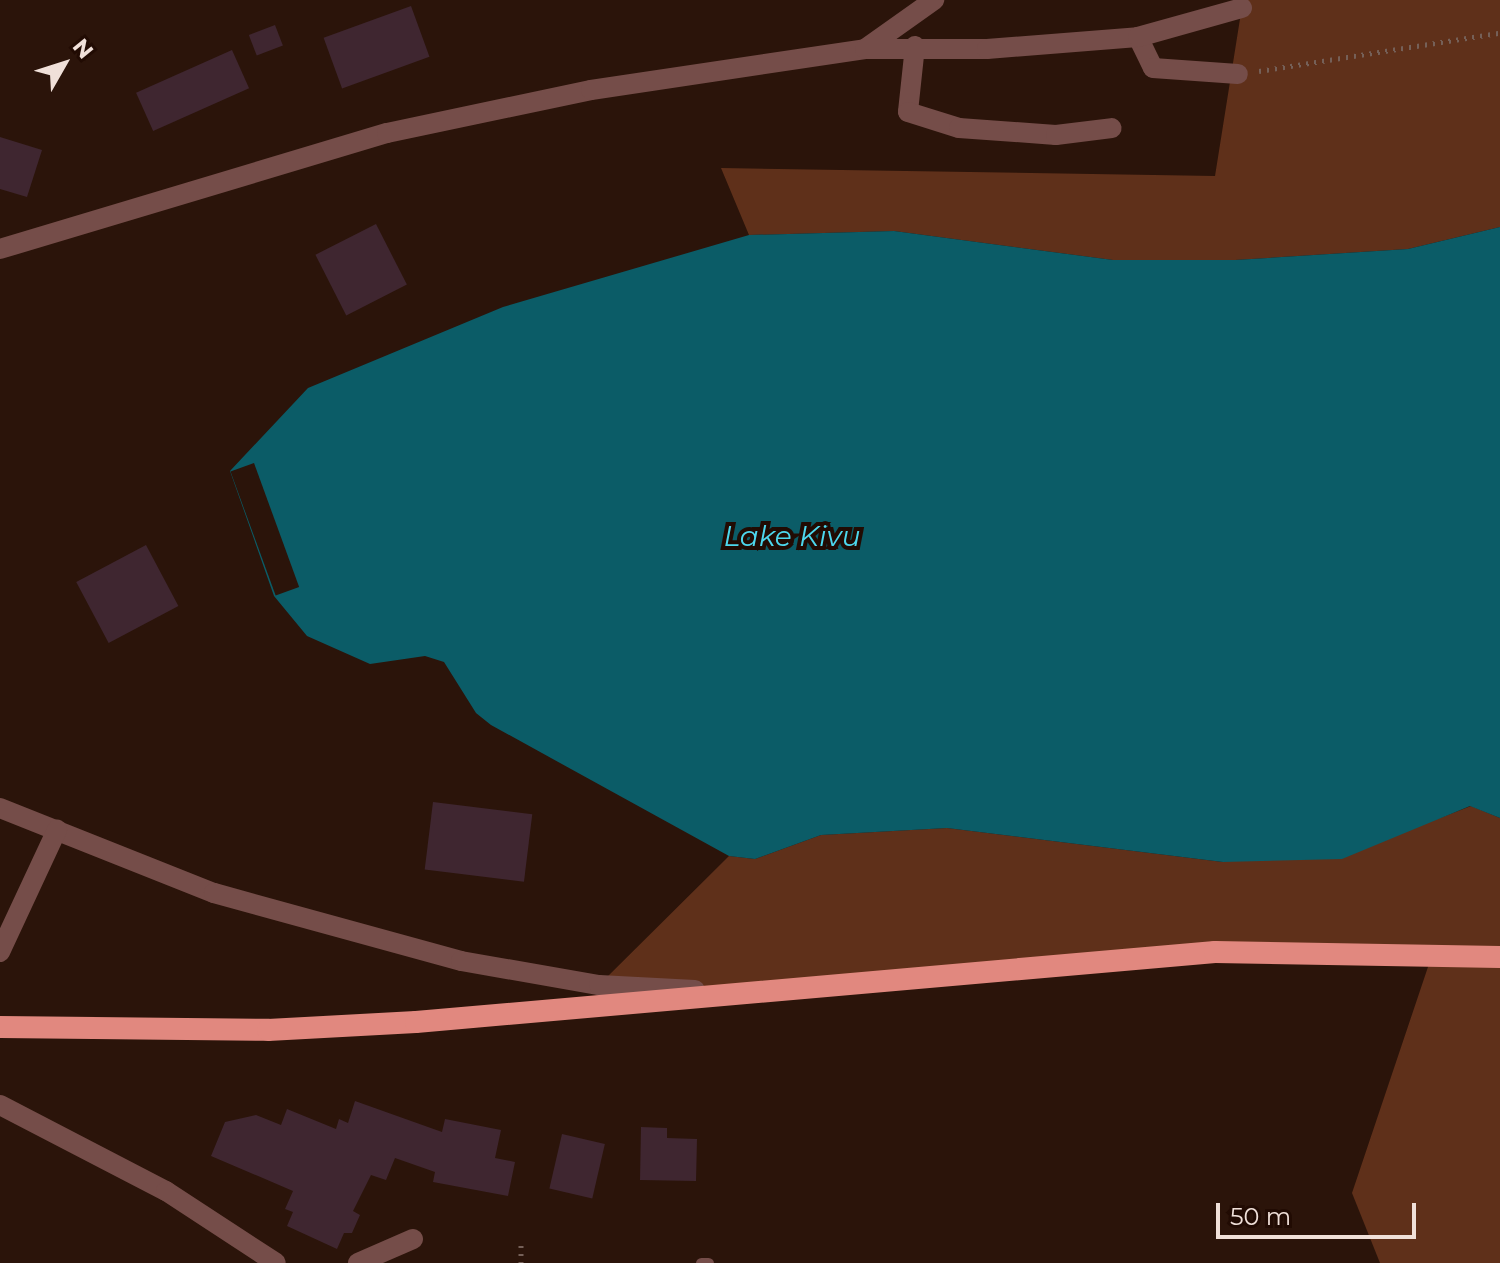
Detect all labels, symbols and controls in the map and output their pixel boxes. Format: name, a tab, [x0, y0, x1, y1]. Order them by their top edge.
north arrow	[24, 24, 104, 104]
text: N	[67, 33, 99, 64]
water label: Lake Kivu	[724, 519, 860, 553]
scale bar	[1220, 1187, 1420, 1237]
text: 50 m	[1230, 1202, 1291, 1231]

